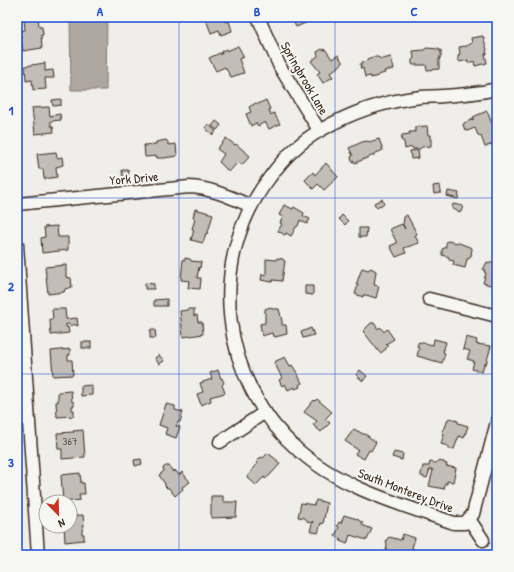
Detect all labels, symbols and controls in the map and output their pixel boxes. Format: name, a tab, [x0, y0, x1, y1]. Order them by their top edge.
text: A	[97, 2, 104, 20]
text: B	[254, 2, 261, 20]
text: C	[410, 2, 418, 20]
street label: Springbrook Lane	[277, 38, 333, 118]
text: 1	[9, 101, 14, 119]
street label: York Drive	[109, 167, 159, 189]
text: 2	[8, 277, 15, 295]
house number: 367	[63, 434, 77, 448]
text: 3	[8, 453, 14, 471]
street label: South Monterey Drive	[356, 464, 456, 516]
north arrow	[38, 494, 78, 534]
text: N	[56, 516, 67, 531]

